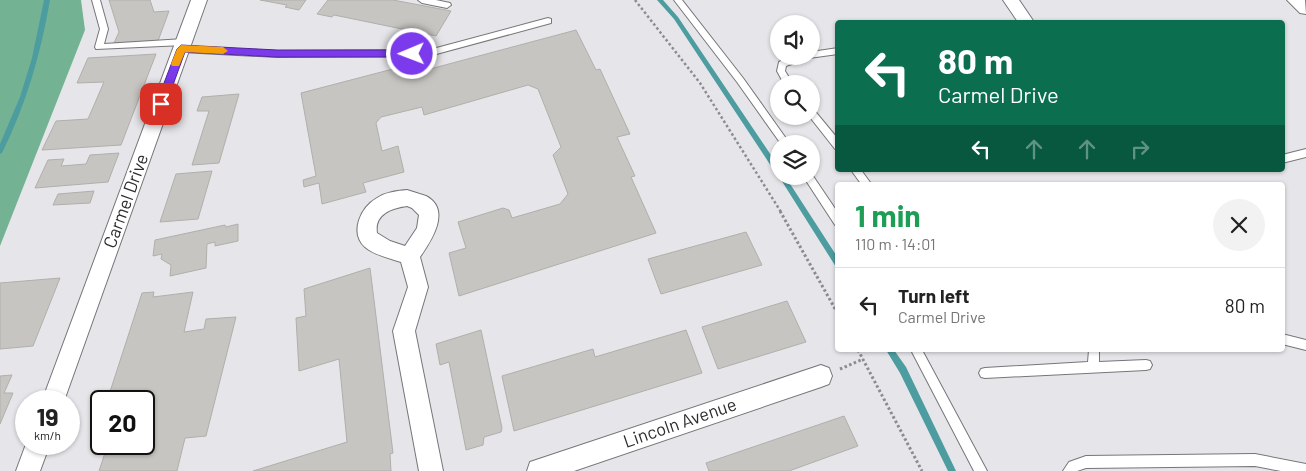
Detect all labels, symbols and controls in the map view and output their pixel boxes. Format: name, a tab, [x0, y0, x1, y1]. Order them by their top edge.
map controls	[770, 15, 820, 185]
button: sound	[770, 15, 820, 65]
position arrow	[385, 27, 437, 79]
text: 80 m	[938, 39, 1013, 81]
icon: left	[855, 40, 920, 105]
button: search	[770, 75, 820, 125]
text: Carmel Drive	[938, 81, 1059, 107]
pin	[140, 83, 182, 125]
icon: arrive	[147, 90, 175, 118]
button: layers	[770, 135, 820, 185]
icon: left	[967, 135, 995, 163]
icon: ahead	[1020, 135, 1048, 163]
icon: ahead	[1073, 135, 1101, 163]
icon: right	[1126, 135, 1154, 163]
street label: Carmel Drive	[98, 150, 152, 251]
text: 1 min	[855, 197, 921, 233]
button: close	[1213, 199, 1265, 251]
text: 110 m · 14:01	[855, 234, 936, 253]
text: Turn left	[898, 284, 969, 307]
icon: left	[855, 291, 883, 319]
text: 80 m	[1225, 294, 1265, 317]
text: Carmel Drive	[898, 307, 986, 326]
speed limit sign: 20	[90, 390, 155, 455]
street label: Lincoln Avenue	[620, 392, 739, 452]
text: 19	[36, 401, 59, 431]
text: km/h	[34, 428, 61, 442]

